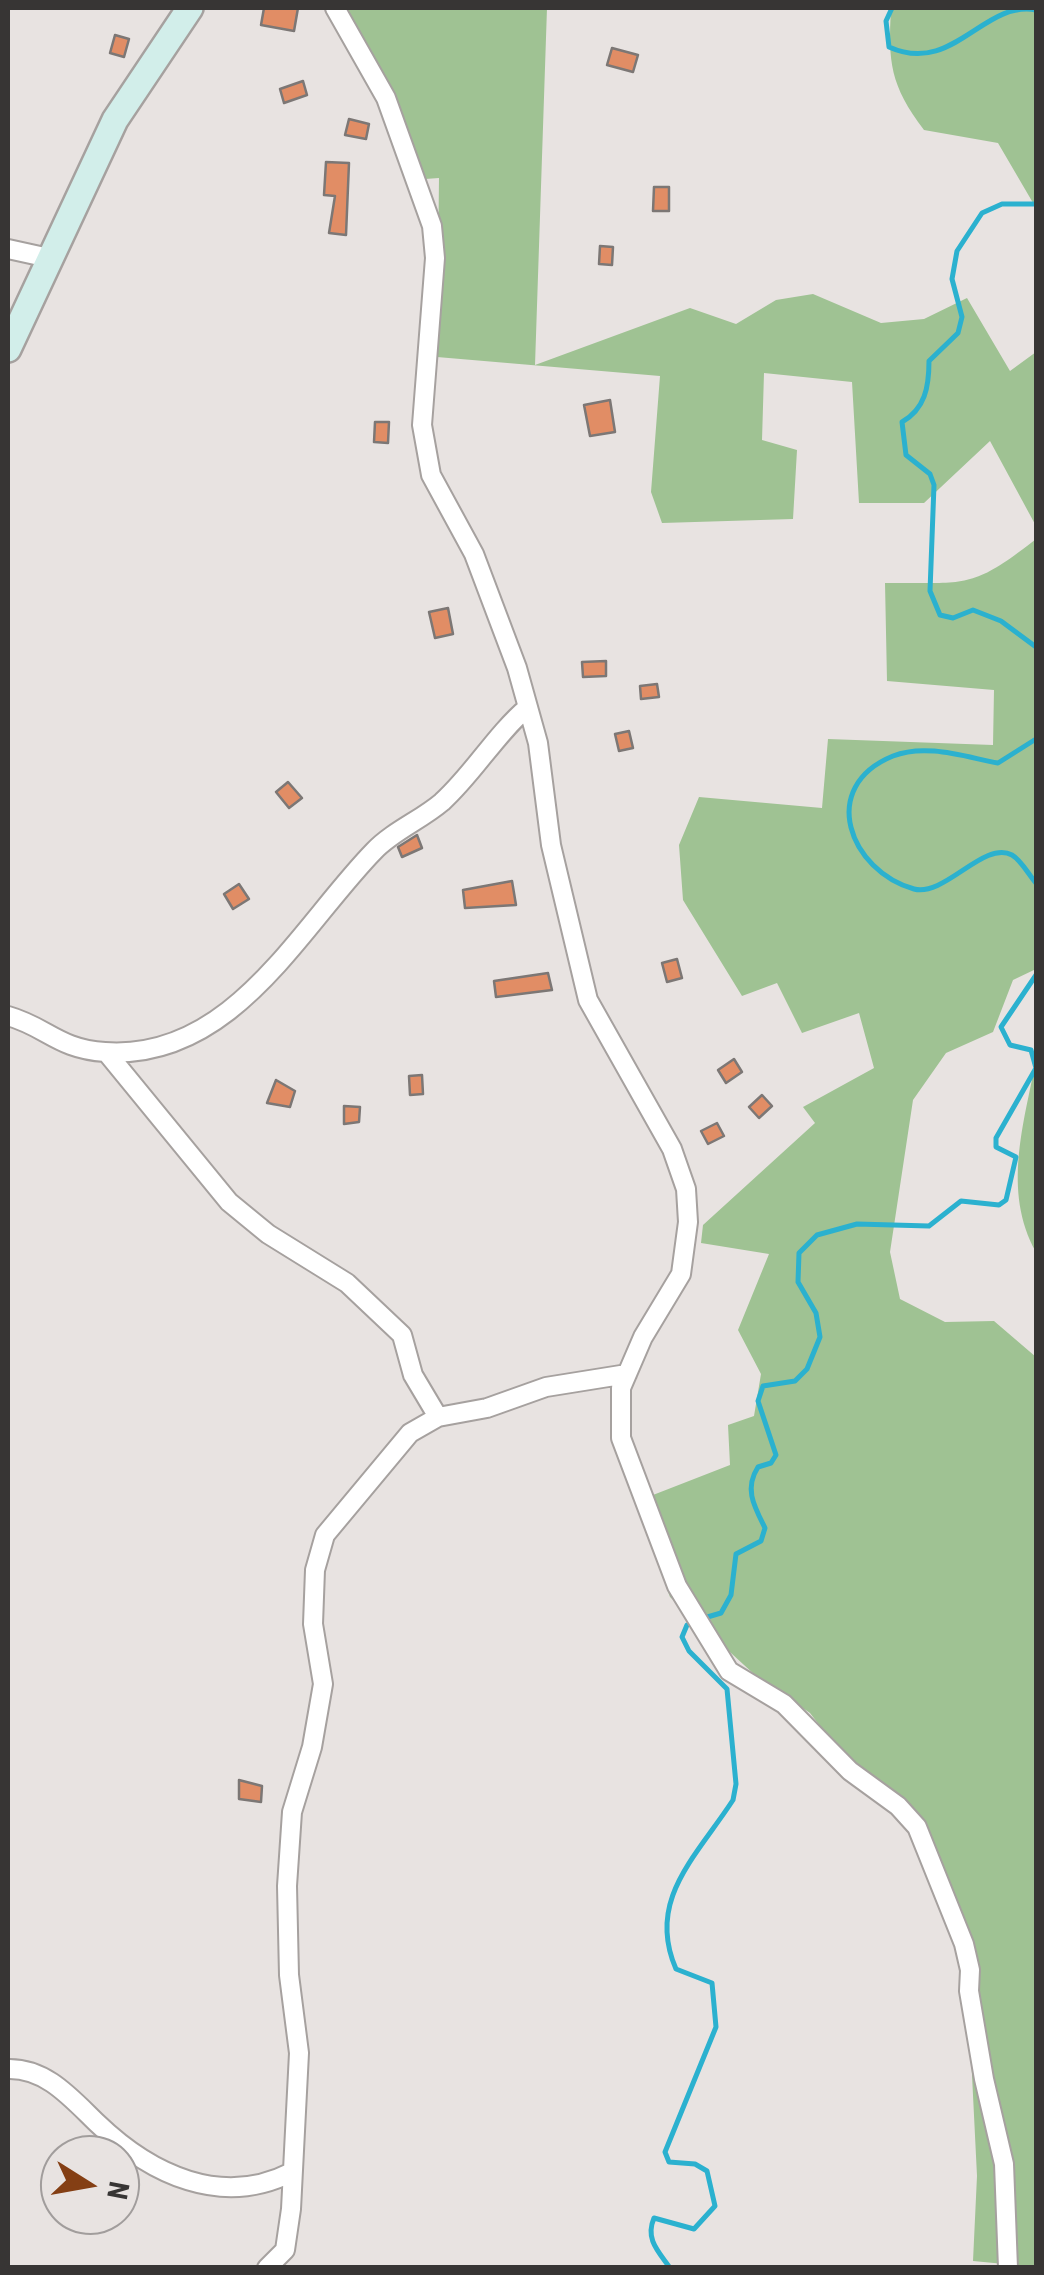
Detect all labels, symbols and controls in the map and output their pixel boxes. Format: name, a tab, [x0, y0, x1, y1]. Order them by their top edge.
north arrow	[40, 2135, 140, 2235]
text: N	[100, 2179, 136, 2202]

